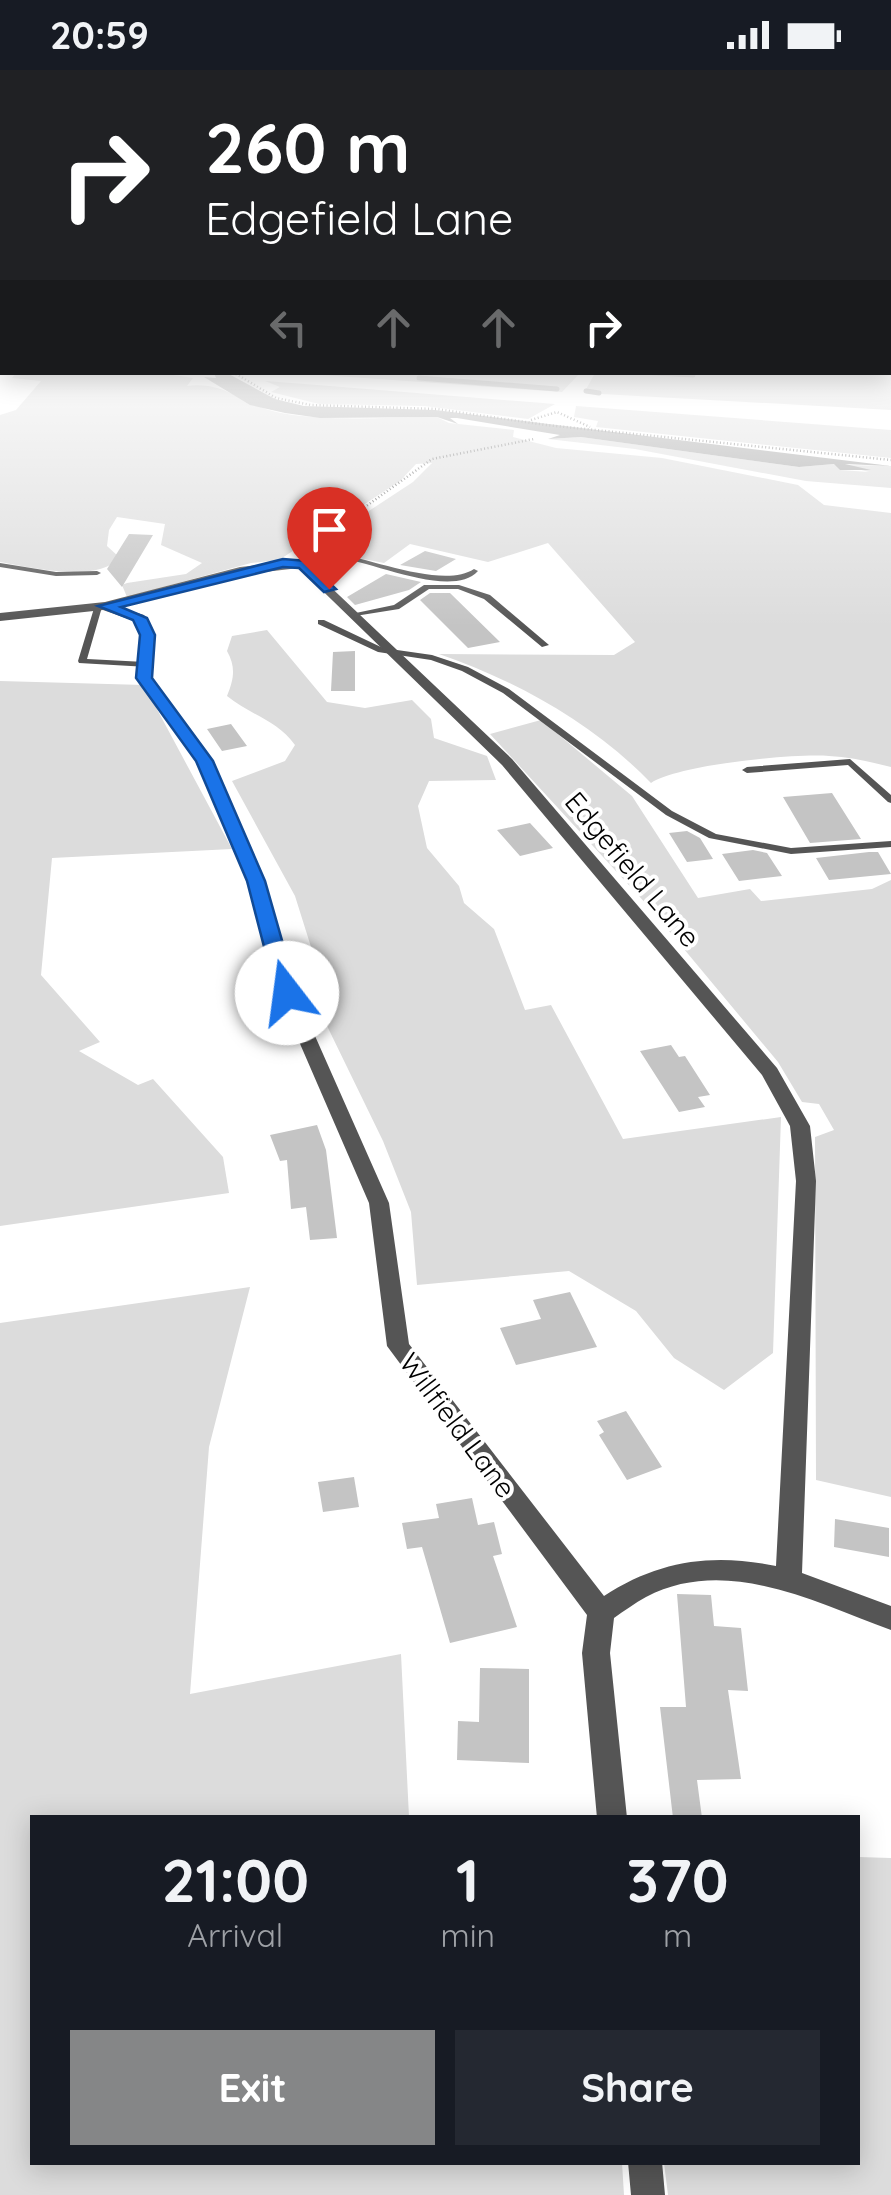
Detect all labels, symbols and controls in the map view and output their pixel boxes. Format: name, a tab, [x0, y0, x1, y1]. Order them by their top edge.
text: 20:59	[50, 11, 149, 59]
text: 260 m	[205, 103, 411, 191]
icon: right	[40, 110, 170, 240]
text: Edgefield Lane	[205, 190, 514, 246]
icon: left	[261, 300, 316, 355]
icon: ahead	[366, 300, 421, 355]
icon: ahead	[471, 300, 526, 355]
icon: right	[576, 300, 631, 355]
pin	[287, 487, 372, 590]
icon: arrive	[302, 502, 357, 557]
street label: Edgefield Lane	[558, 784, 708, 954]
position arrow	[235, 941, 339, 1045]
street label: Willfield Lane	[392, 1346, 524, 1504]
text: 21:00	[161, 1842, 309, 1917]
text: 1	[456, 1842, 479, 1917]
text: 370	[626, 1842, 728, 1917]
text: Arrival	[187, 1915, 283, 1955]
text: min	[440, 1915, 495, 1955]
text: m	[663, 1915, 692, 1955]
button: Exit	[70, 2030, 435, 2145]
button: Share	[455, 2030, 820, 2145]

